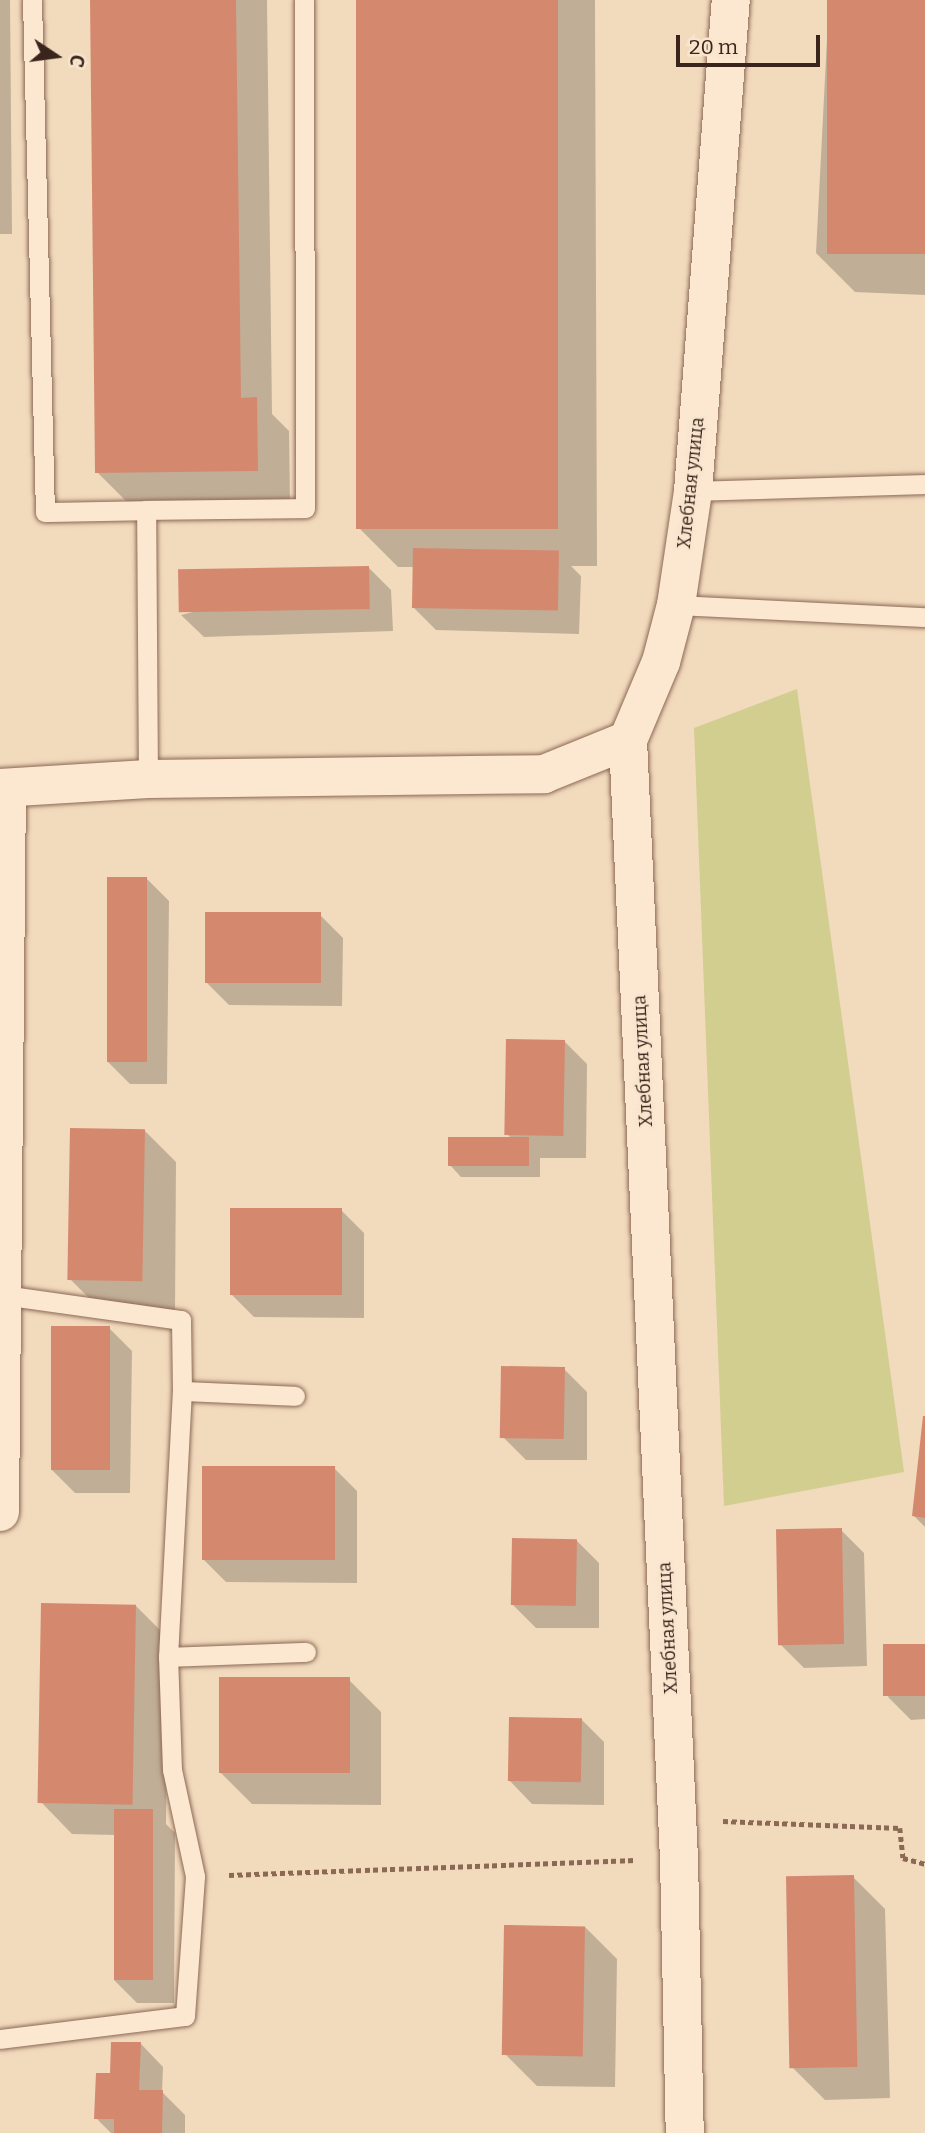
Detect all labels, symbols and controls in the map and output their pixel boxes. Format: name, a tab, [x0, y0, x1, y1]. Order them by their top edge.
north arrow	[21, 21, 91, 91]
scale bar	[680, 21, 824, 65]
text: 20 m	[689, 34, 738, 60]
text: С	[64, 52, 90, 69]
street label: Хлебная улица	[673, 416, 709, 550]
street label: Хлебная улица	[629, 994, 657, 1128]
street label: Хлебная улица	[654, 1561, 682, 1695]

